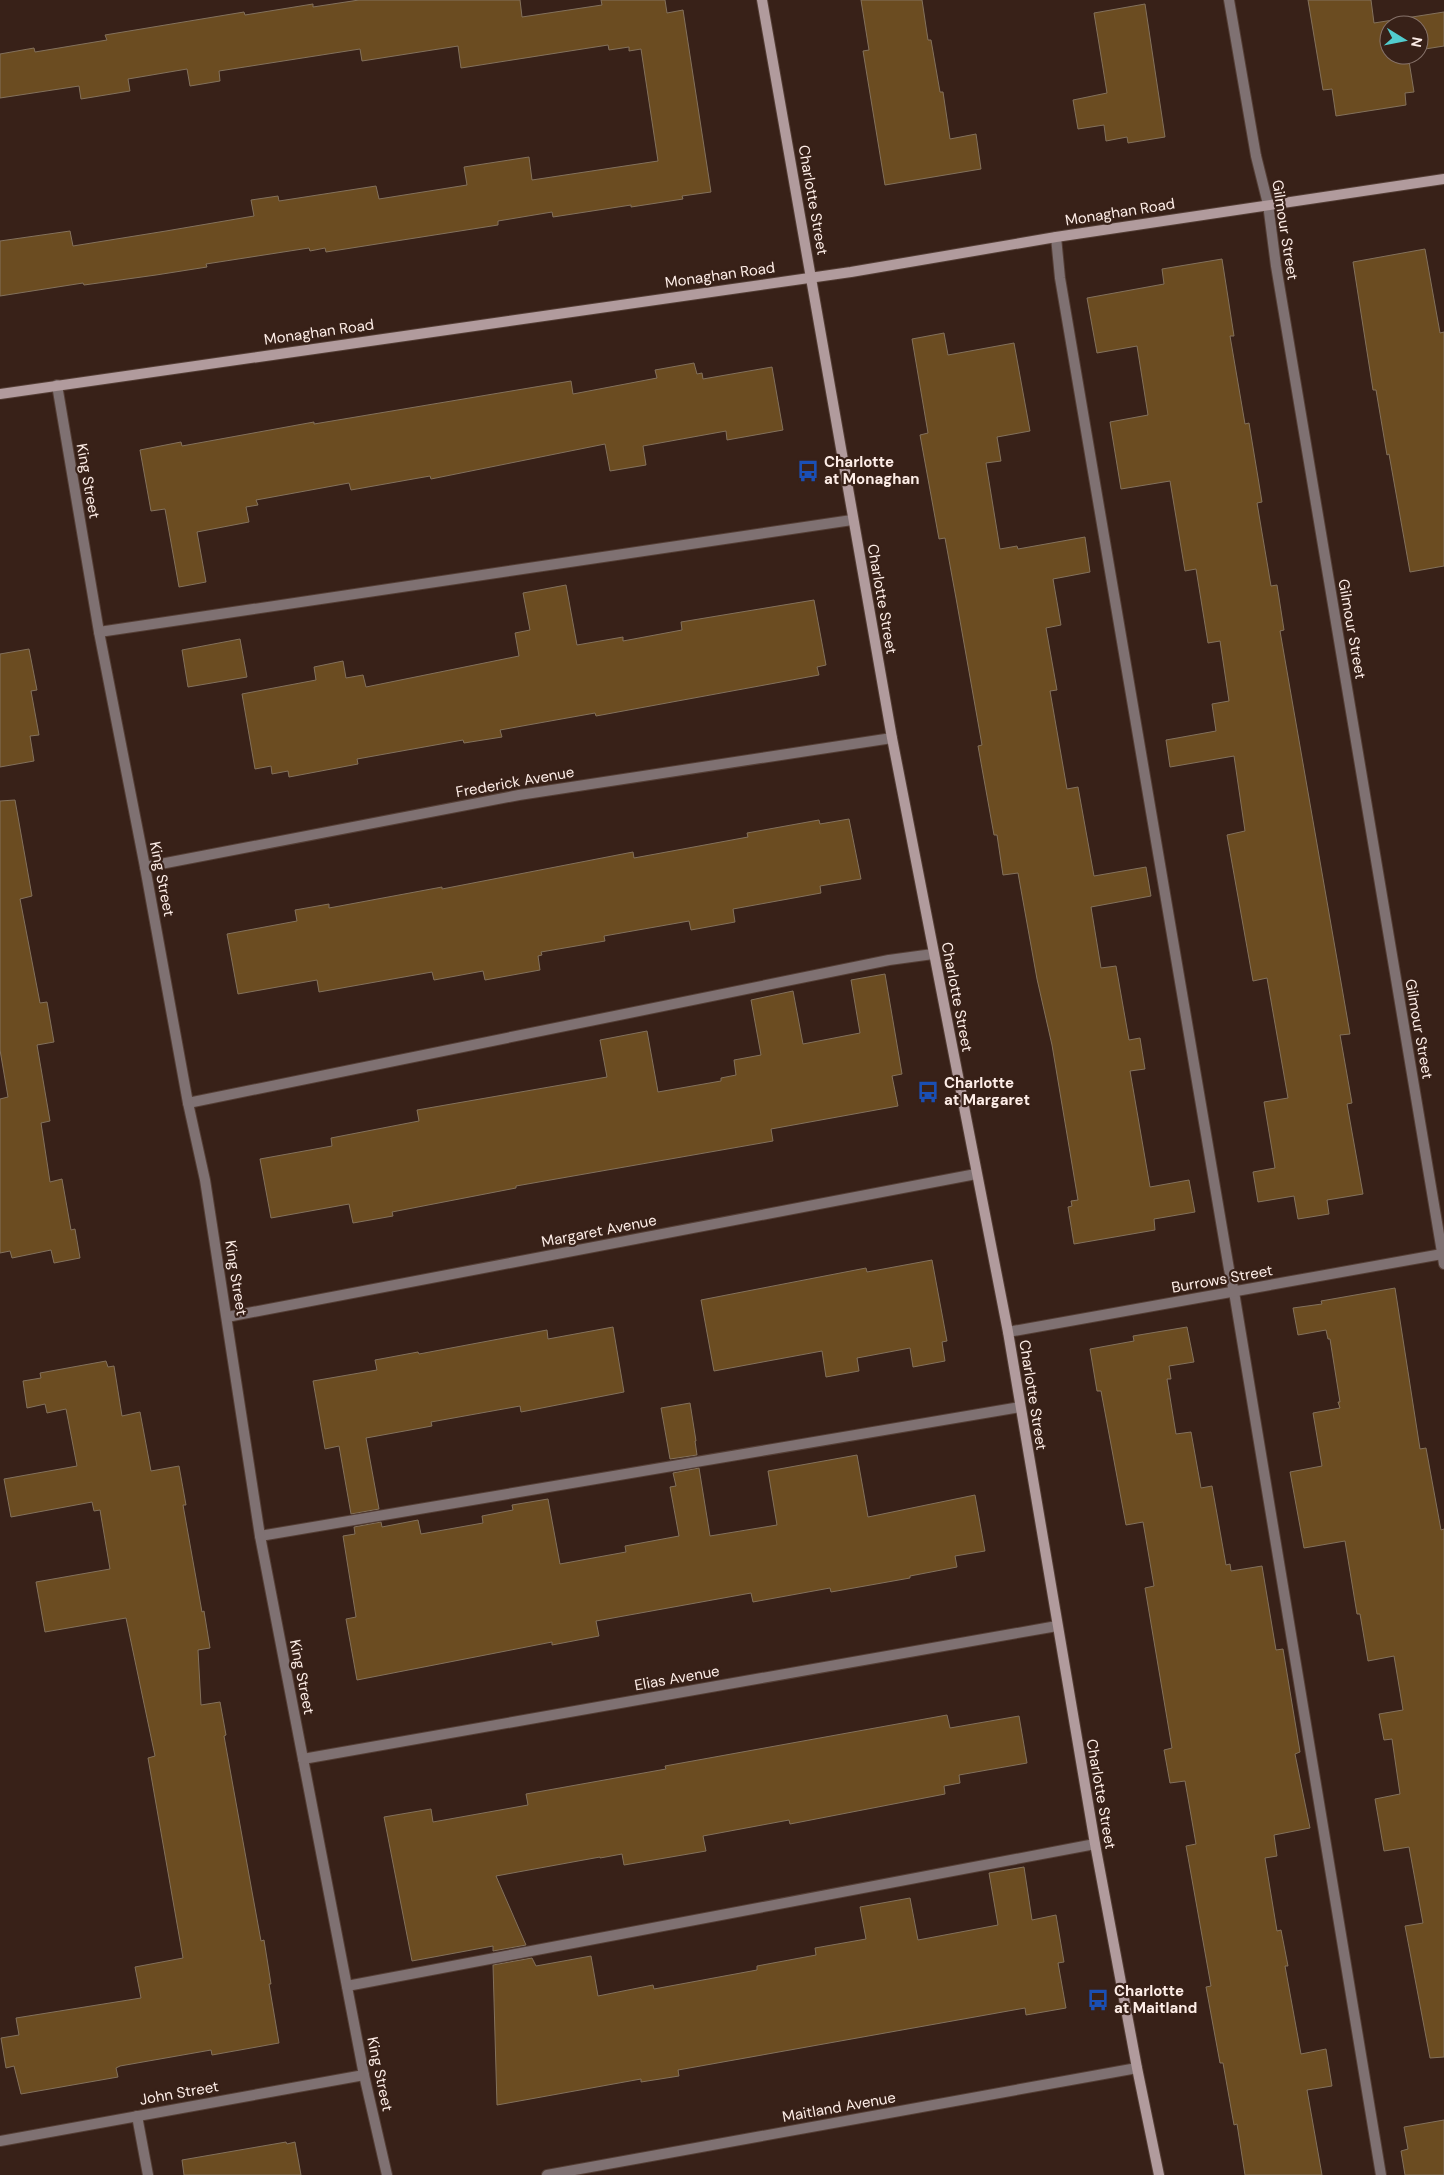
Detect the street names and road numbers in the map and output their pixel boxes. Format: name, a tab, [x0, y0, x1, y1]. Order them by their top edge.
street label: Charlotte Street	[793, 143, 833, 257]
street label: Gilmour Street	[1267, 178, 1303, 282]
street label: Monaghan Road	[1064, 193, 1176, 231]
street label: Monaghan Road	[664, 257, 776, 293]
street label: Monaghan Road	[263, 314, 375, 350]
street label: King Street	[72, 442, 104, 520]
street label: Charlotte Street	[862, 542, 902, 656]
street label: Gilmour Street	[1333, 577, 1371, 681]
street label: Frederick Avenue	[454, 762, 576, 802]
street label: King Street	[145, 840, 179, 918]
street label: Charlotte Street	[937, 940, 977, 1054]
street label: Gilmour Street	[1400, 977, 1438, 1081]
street label: Margaret Avenue	[540, 1210, 658, 1252]
street label: King Street	[220, 1239, 252, 1317]
street label: Burrows Street	[1170, 1260, 1274, 1298]
street label: Charlotte Street	[1014, 1338, 1052, 1452]
street label: King Street	[285, 1638, 319, 1716]
street label: Elias Avenue	[633, 1661, 721, 1695]
street label: Charlotte Street	[1081, 1737, 1121, 1851]
street label: King Street	[362, 2035, 398, 2113]
street label: John Street	[138, 2076, 220, 2110]
street label: Maitland Avenue	[781, 2087, 897, 2127]

